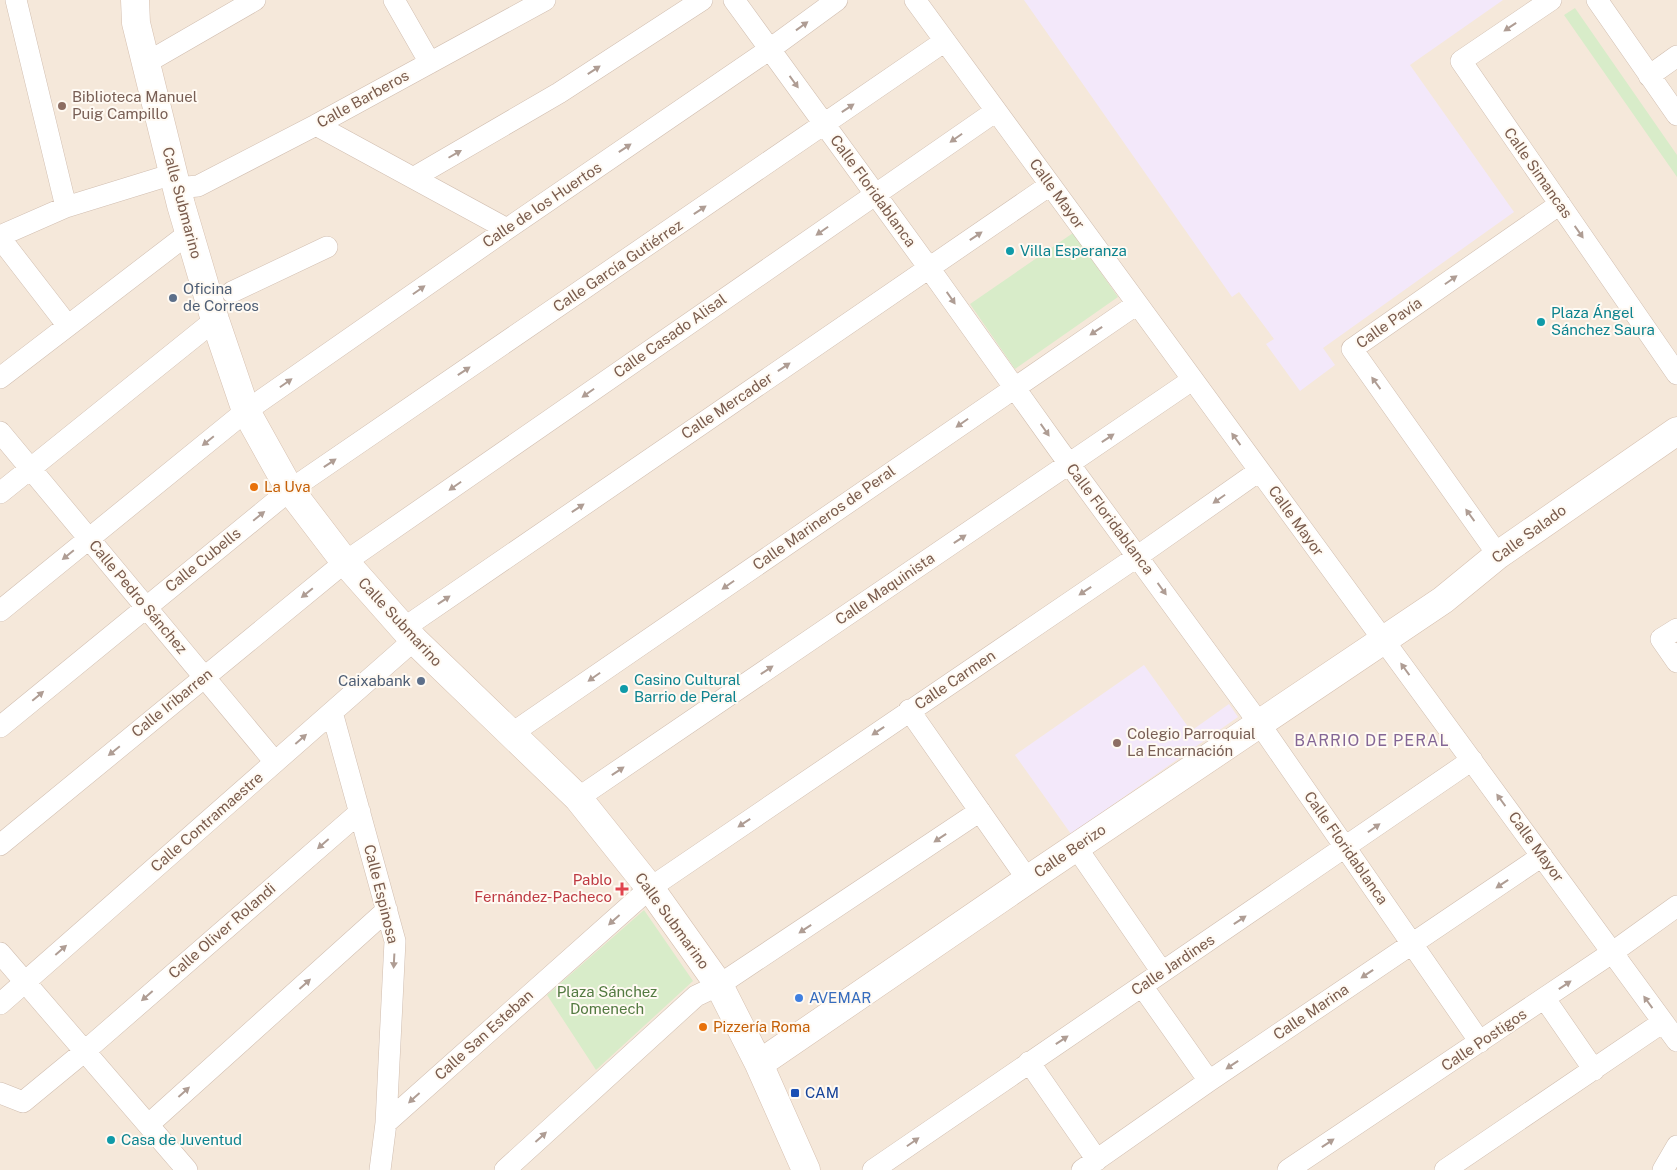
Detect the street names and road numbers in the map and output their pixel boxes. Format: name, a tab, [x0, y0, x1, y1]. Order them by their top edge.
street label: Calle Barberos	[314, 66, 412, 131]
street label: Calle Simancas	[1501, 124, 1576, 221]
street label: Calle Floridablanca	[827, 131, 920, 250]
street label: Calle Submarino	[159, 145, 206, 261]
street label: Calle Mayor	[1026, 155, 1089, 232]
street label: Calle de los Huertos	[479, 158, 604, 251]
street label: Calle García Gutiérrez	[550, 216, 686, 315]
street label: Calle Casado Alisal	[610, 290, 729, 381]
street label: Calle Pavía	[1353, 294, 1425, 351]
street label: Calle Mercader	[678, 369, 776, 442]
street label: Calle Floridablanca	[1063, 460, 1158, 577]
street label: Calle Marineros de Peral	[749, 462, 898, 573]
street label: Calle Mayor	[1265, 482, 1328, 559]
street label: Calle Salado	[1488, 501, 1569, 566]
street label: Calle Cubells	[162, 524, 244, 595]
street label: Calle Pedro Sánchez	[86, 536, 191, 657]
street label: Calle Maquinista	[832, 549, 938, 628]
street label: Calle Submarino	[355, 574, 446, 669]
street label: Calle Carmen	[911, 646, 998, 713]
street label: Calle Iribarren	[128, 665, 215, 740]
street label: Calle Contramaestre	[147, 768, 266, 875]
street label: Calle Floridablanca	[1301, 788, 1392, 908]
street label: Calle Mayor	[1505, 808, 1568, 885]
street label: Calle Berizo	[1031, 820, 1109, 881]
street label: Calle Espinosa	[361, 843, 402, 945]
street label: Calle Submarino	[632, 869, 713, 972]
street label: Calle Oliver Rolandi	[165, 880, 279, 982]
street label: Calle Jardines	[1128, 931, 1217, 999]
street label: Calle Marina	[1270, 980, 1352, 1043]
street label: Calle San Esteban	[431, 986, 536, 1083]
street label: Calle Postigos	[1438, 1005, 1529, 1074]

